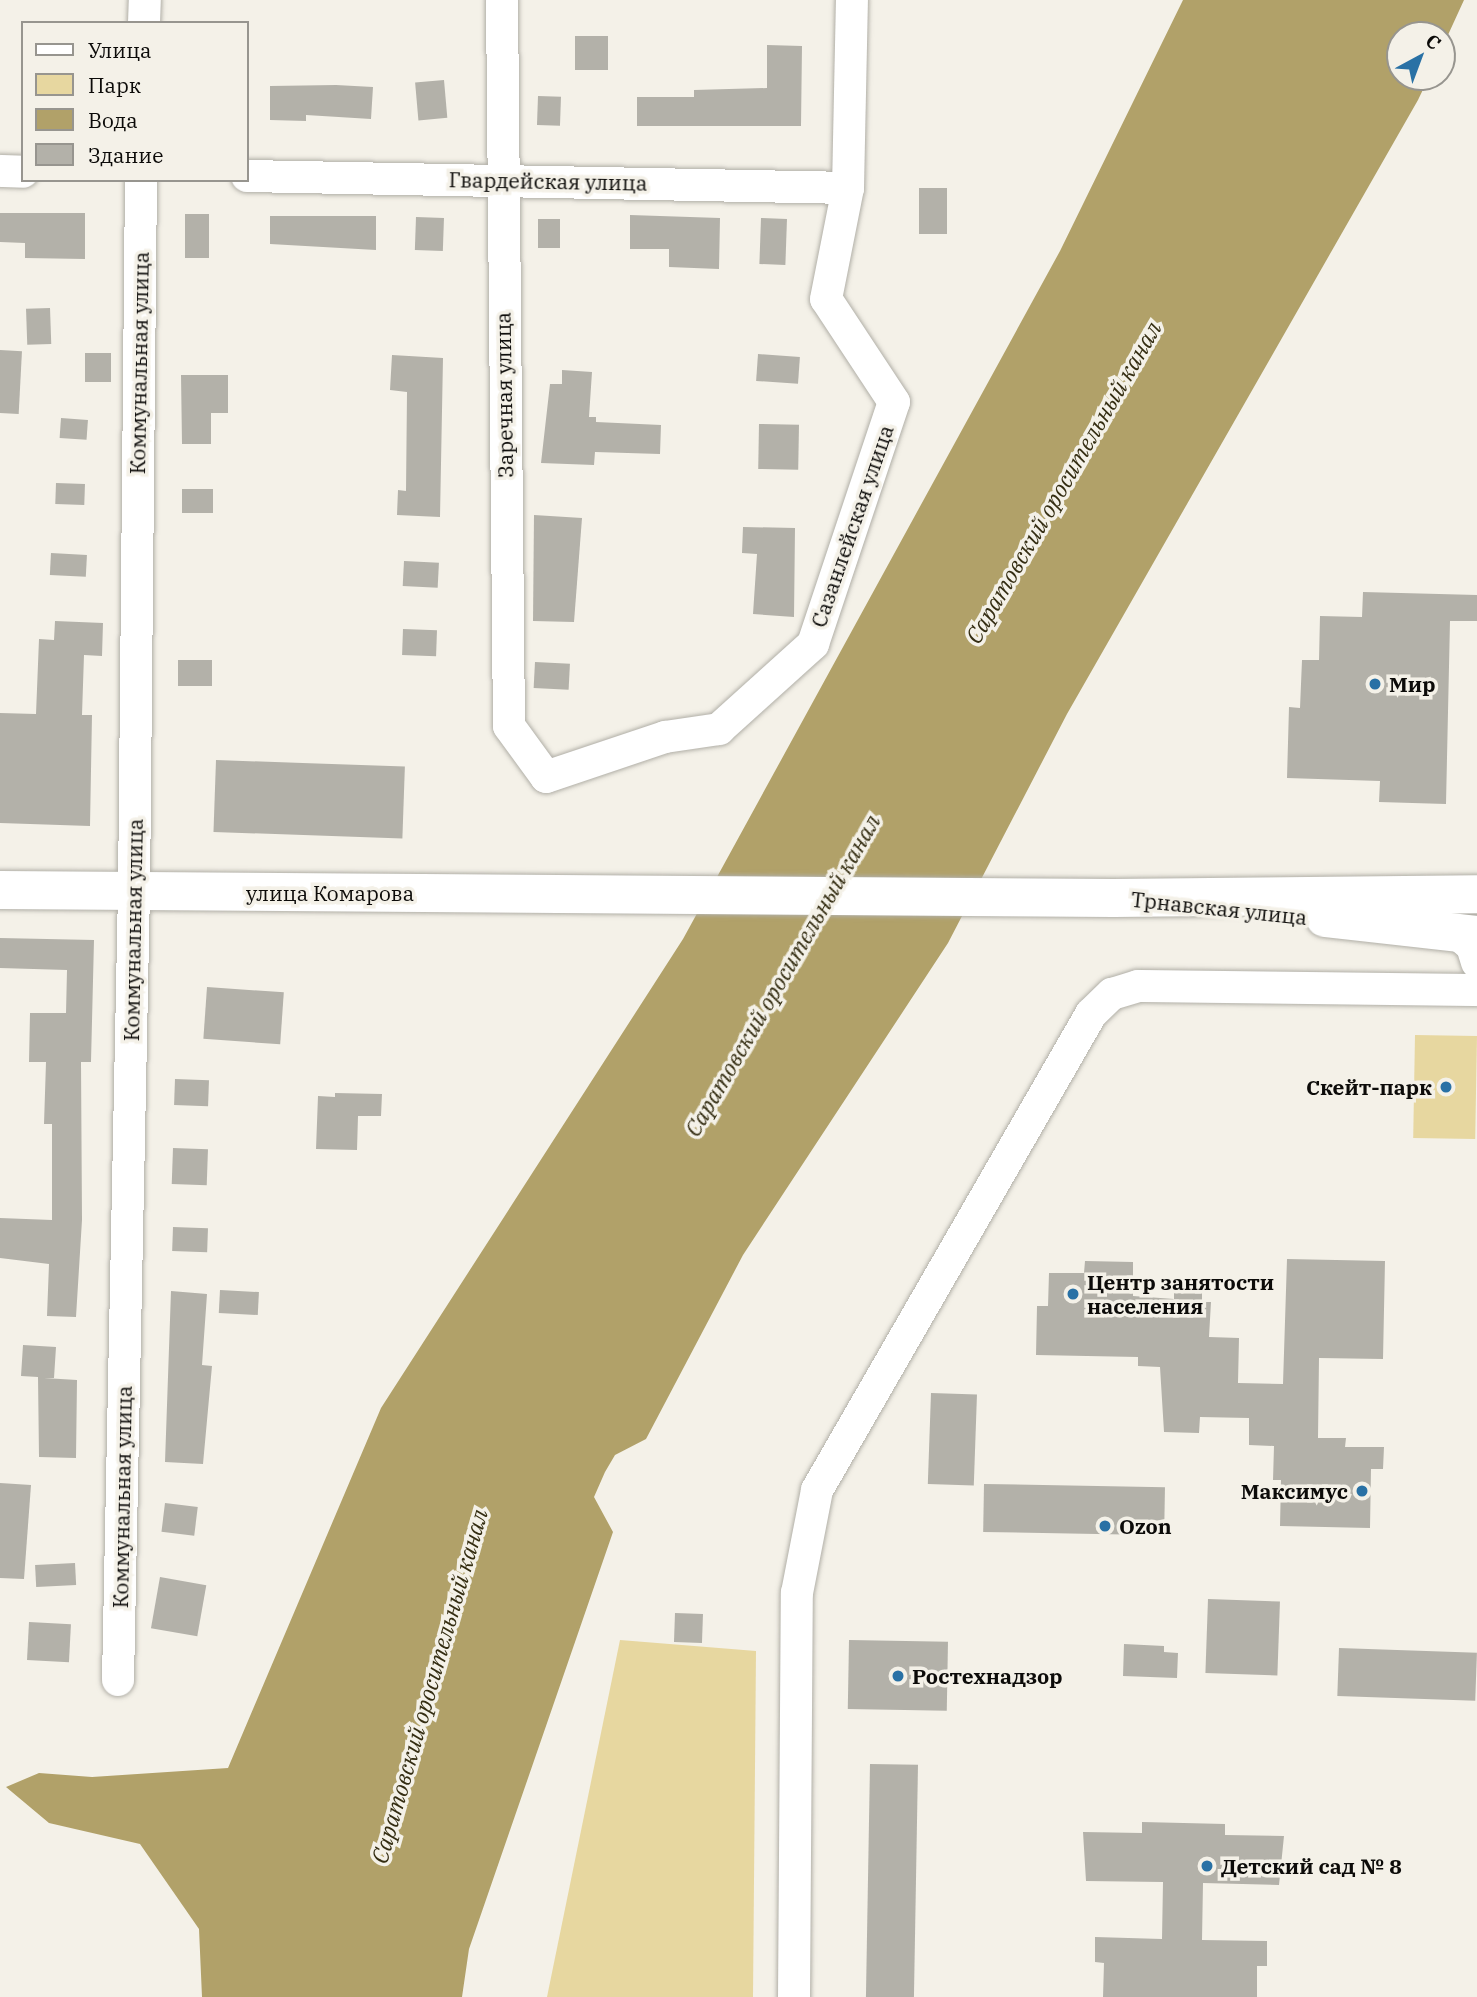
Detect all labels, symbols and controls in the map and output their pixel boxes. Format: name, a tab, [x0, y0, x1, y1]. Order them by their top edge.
legend	[21, 21, 248, 182]
north arrow	[1386, 21, 1456, 91]
text: С	[1421, 28, 1446, 55]
text: Улица	[88, 36, 152, 64]
text: Парк	[88, 71, 141, 99]
text: Вода	[88, 106, 138, 134]
text: Здание	[88, 141, 163, 169]
street label: Гвардейская улица	[448, 167, 648, 195]
street label: Коммунальная улица	[124, 251, 154, 475]
street label: Заречная улица	[490, 312, 518, 478]
water label: Саратовский оросительный канал	[959, 316, 1167, 648]
street label: Сазанлейская улица	[806, 422, 898, 630]
place label: Мир	[1389, 671, 1435, 697]
marker: Мир	[1367, 676, 1383, 692]
water label: Саратовский оросительный канал	[678, 809, 886, 1141]
street label: Коммунальная улица	[118, 818, 148, 1042]
street label: улица Комарова	[246, 880, 414, 906]
street label: Трнавская улица	[1130, 886, 1308, 930]
place label: Скейт-парк	[1306, 1074, 1432, 1100]
marker: Скейт-парк	[1438, 1079, 1454, 1095]
place label: Центр занятости населения	[1087, 1269, 1274, 1319]
marker: Центр занятости населения	[1065, 1286, 1081, 1302]
street label: Коммунальная улица	[107, 1385, 137, 1609]
place label: Максимус	[1241, 1478, 1348, 1504]
marker: Максимус	[1354, 1483, 1370, 1499]
water label: Саратовский оросительный канал	[365, 1506, 493, 1866]
place label: Ozon	[1119, 1513, 1172, 1539]
marker: Ozon	[1097, 1518, 1113, 1534]
place label: Ростехнадзор	[912, 1663, 1063, 1689]
marker: Ростехнадзор	[890, 1668, 906, 1684]
place label: Детский сад № 8	[1221, 1853, 1402, 1879]
marker: Детский сад № 8	[1199, 1858, 1215, 1874]

